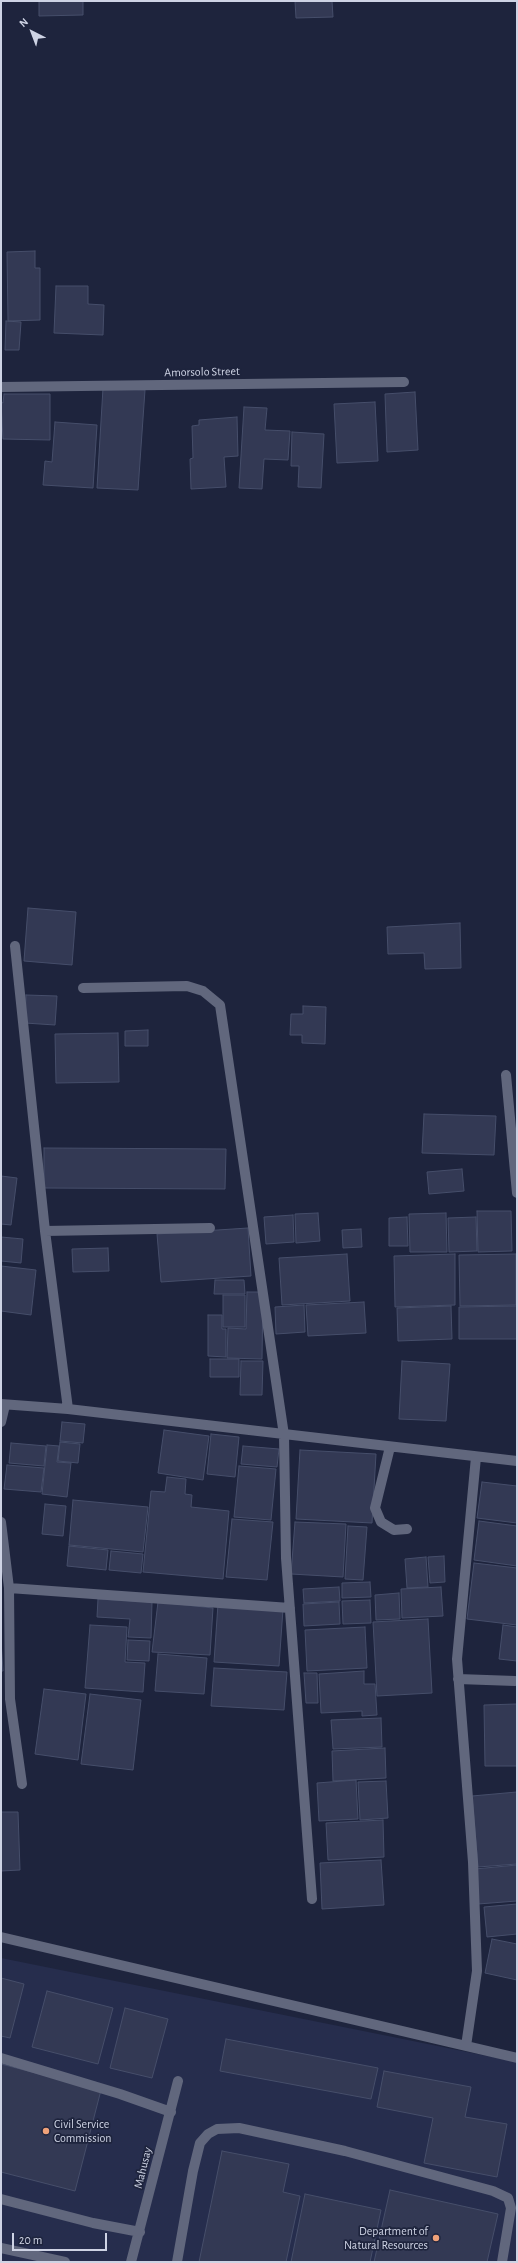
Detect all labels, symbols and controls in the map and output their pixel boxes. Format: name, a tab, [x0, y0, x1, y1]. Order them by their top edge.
north arrow	[12, 12, 52, 52]
text: N	[17, 16, 30, 29]
street label: Amorsolo Street	[164, 364, 240, 380]
place label: Civil Service Commission	[54, 2117, 112, 2145]
marker: Civil Service Commission	[41, 2126, 51, 2136]
street label: Mahusay	[131, 2146, 155, 2190]
place label: Department of Natural Resources	[344, 2224, 428, 2252]
scale bar	[14, 2225, 109, 2251]
marker: Department of Natural Resources	[431, 2233, 441, 2243]
text: 20 m	[19, 2234, 42, 2246]

